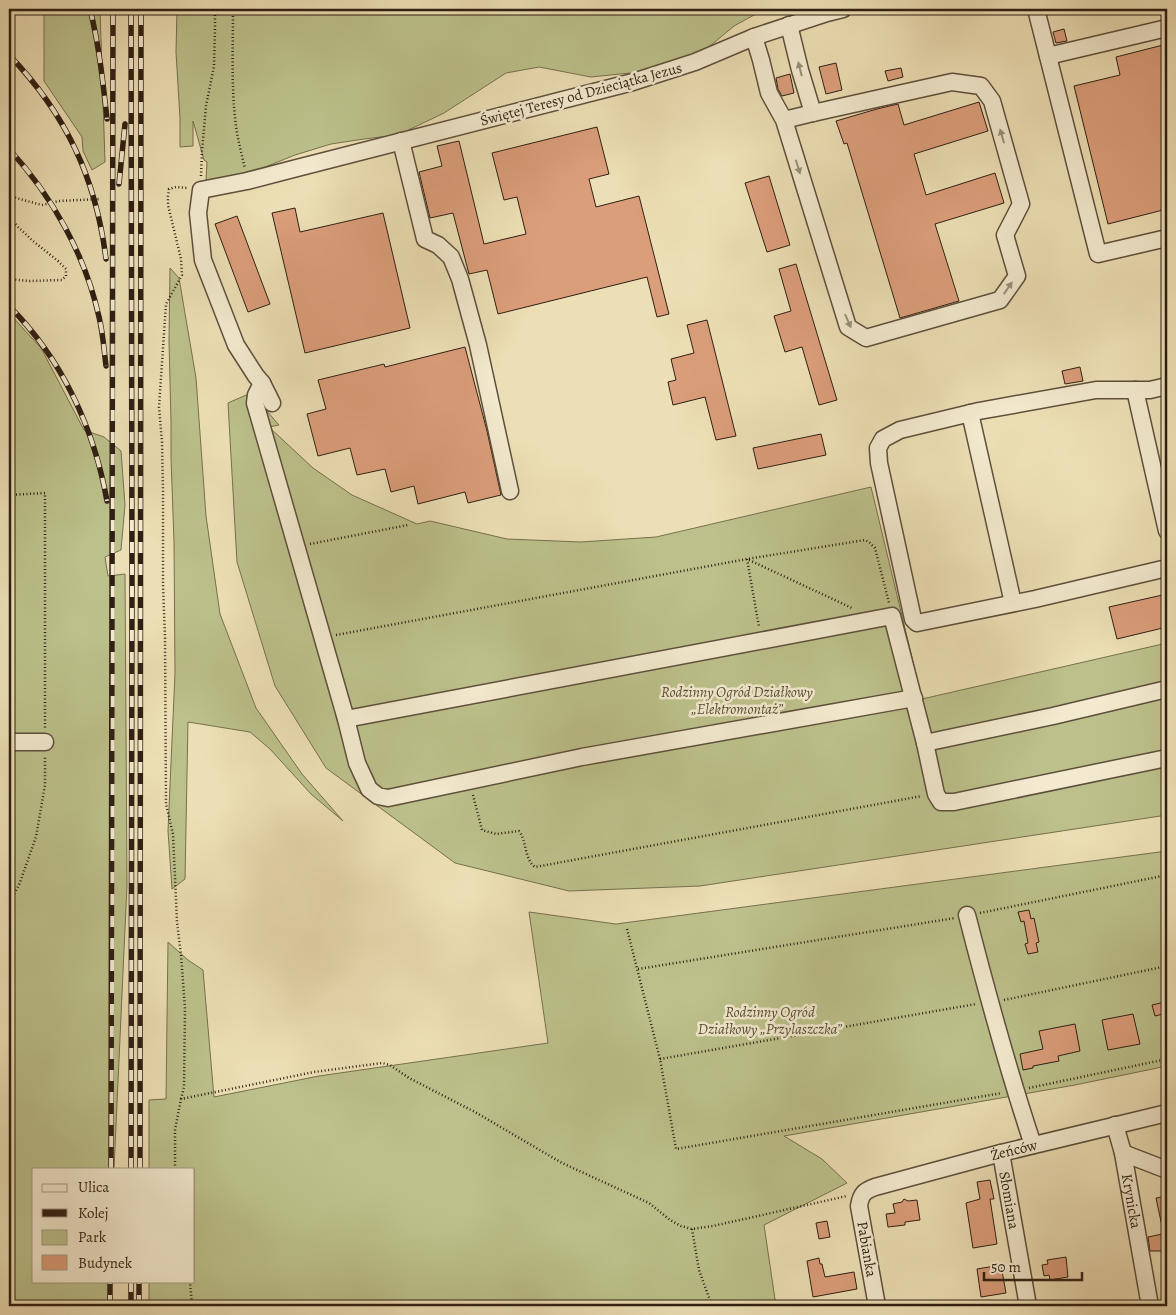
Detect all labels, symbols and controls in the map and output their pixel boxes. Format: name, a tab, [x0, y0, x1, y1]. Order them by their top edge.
street label: Świętej Teresy od Dzieciątka Jezus	[478, 57, 684, 131]
one-way arrow	[795, 62, 803, 77]
one-way arrow	[997, 129, 1005, 144]
one-way arrow	[795, 159, 803, 174]
one-way arrow	[1003, 281, 1013, 295]
one-way arrow	[844, 314, 852, 328]
park label: Rodzinny Ogród Działkowy „Elektromontaż”	[661, 682, 813, 719]
park label: Rodzinny Ogród Działkowy „Przylaszczka”	[698, 1002, 843, 1039]
street label: Żeńców	[988, 1135, 1040, 1165]
legend	[32, 1168, 195, 1282]
street label: Słomiana	[994, 1170, 1024, 1231]
street label: Krynicka	[1117, 1172, 1146, 1230]
text: Ulica	[78, 1177, 109, 1197]
text: Kolej	[78, 1203, 109, 1223]
street label: Pabianka	[852, 1220, 882, 1278]
text: Park	[78, 1227, 107, 1247]
scale bar	[984, 1250, 1081, 1282]
text: Budynek	[78, 1253, 133, 1273]
text: 50 m	[991, 1257, 1021, 1277]

